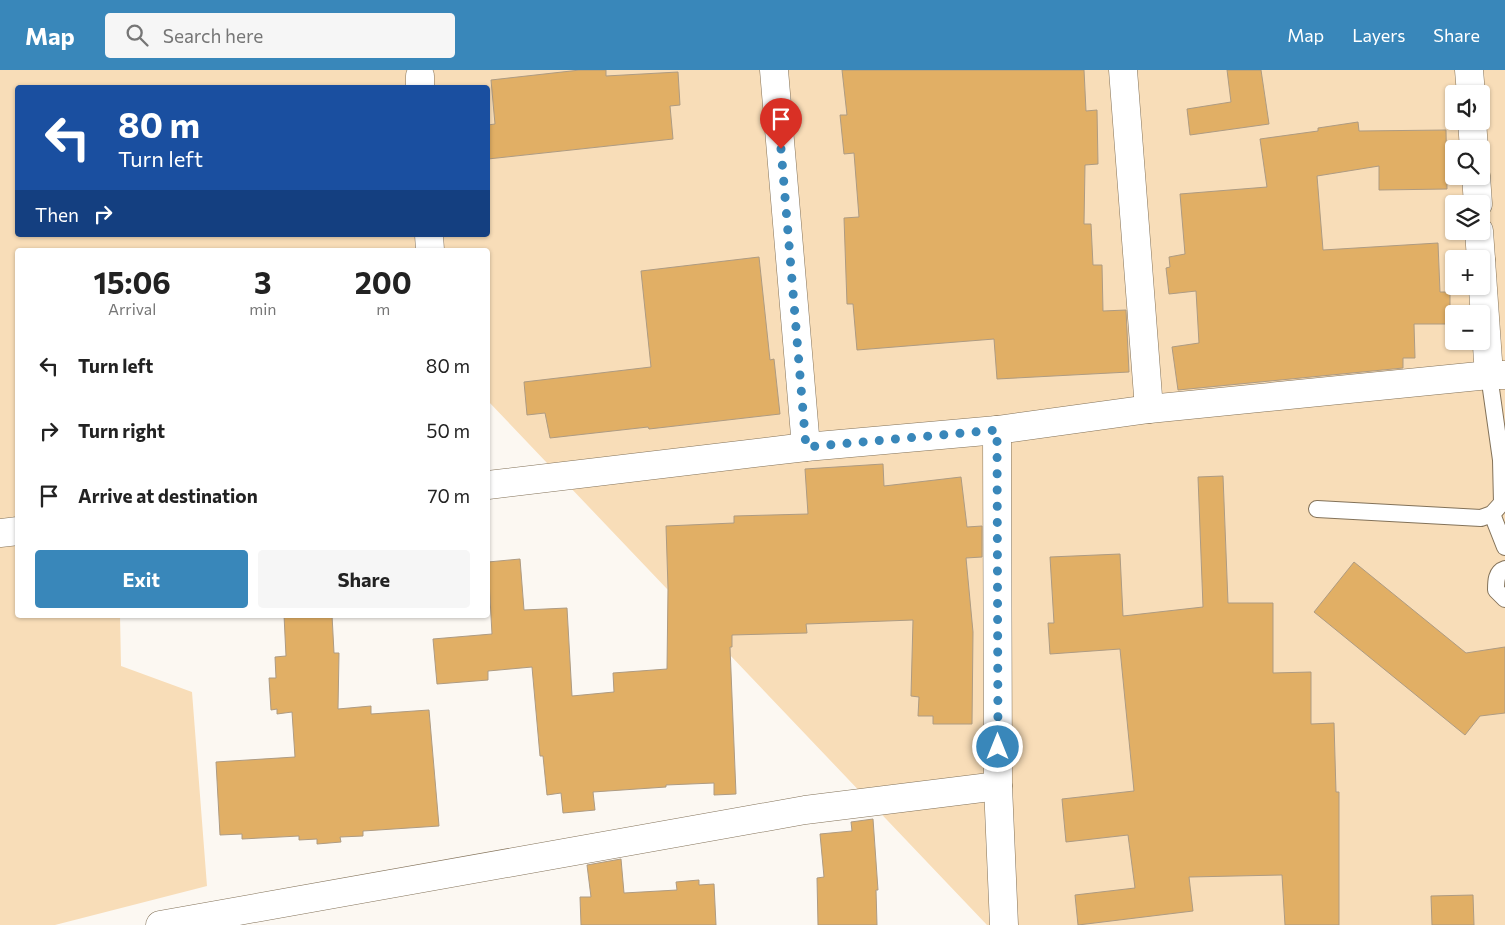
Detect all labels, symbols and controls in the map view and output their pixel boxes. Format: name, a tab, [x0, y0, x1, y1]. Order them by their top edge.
search box	[105, 13, 455, 58]
text: Map	[25, 21, 75, 50]
icon: search	[123, 21, 151, 49]
text: Search here	[163, 24, 263, 47]
text: Map	[1287, 24, 1324, 46]
text: Layers	[1352, 24, 1405, 46]
text: Share	[1433, 24, 1480, 46]
map controls	[1445, 85, 1490, 350]
button: sound	[1445, 85, 1490, 130]
pin	[760, 98, 802, 149]
text: 80 m	[118, 102, 200, 145]
icon: left	[35, 105, 100, 170]
icon: arrive	[767, 105, 795, 133]
button: search	[1445, 140, 1490, 185]
text: Turn left	[118, 145, 203, 172]
button: layers	[1445, 195, 1490, 240]
icon: right	[89, 200, 117, 228]
text: Then	[35, 203, 79, 226]
button: +	[1445, 250, 1490, 295]
text: 15:06	[93, 263, 171, 300]
text: 3	[254, 263, 272, 300]
text: 200	[355, 263, 412, 300]
text: Arrival	[108, 299, 156, 318]
text: min	[249, 299, 276, 318]
text: m	[376, 299, 390, 318]
button: −	[1445, 305, 1490, 350]
icon: left	[35, 352, 63, 380]
text: Turn left	[78, 354, 153, 377]
text: 80 m	[426, 354, 470, 377]
icon: right	[35, 417, 63, 445]
text: Turn right	[78, 419, 165, 442]
text: 50 m	[426, 419, 470, 442]
icon: arrive	[35, 482, 63, 510]
text: Arrive at destination	[78, 484, 258, 507]
text: 70 m	[427, 484, 470, 507]
button: Exit	[35, 550, 248, 608]
button: Share	[258, 550, 470, 608]
position arrow	[971, 720, 1023, 772]

